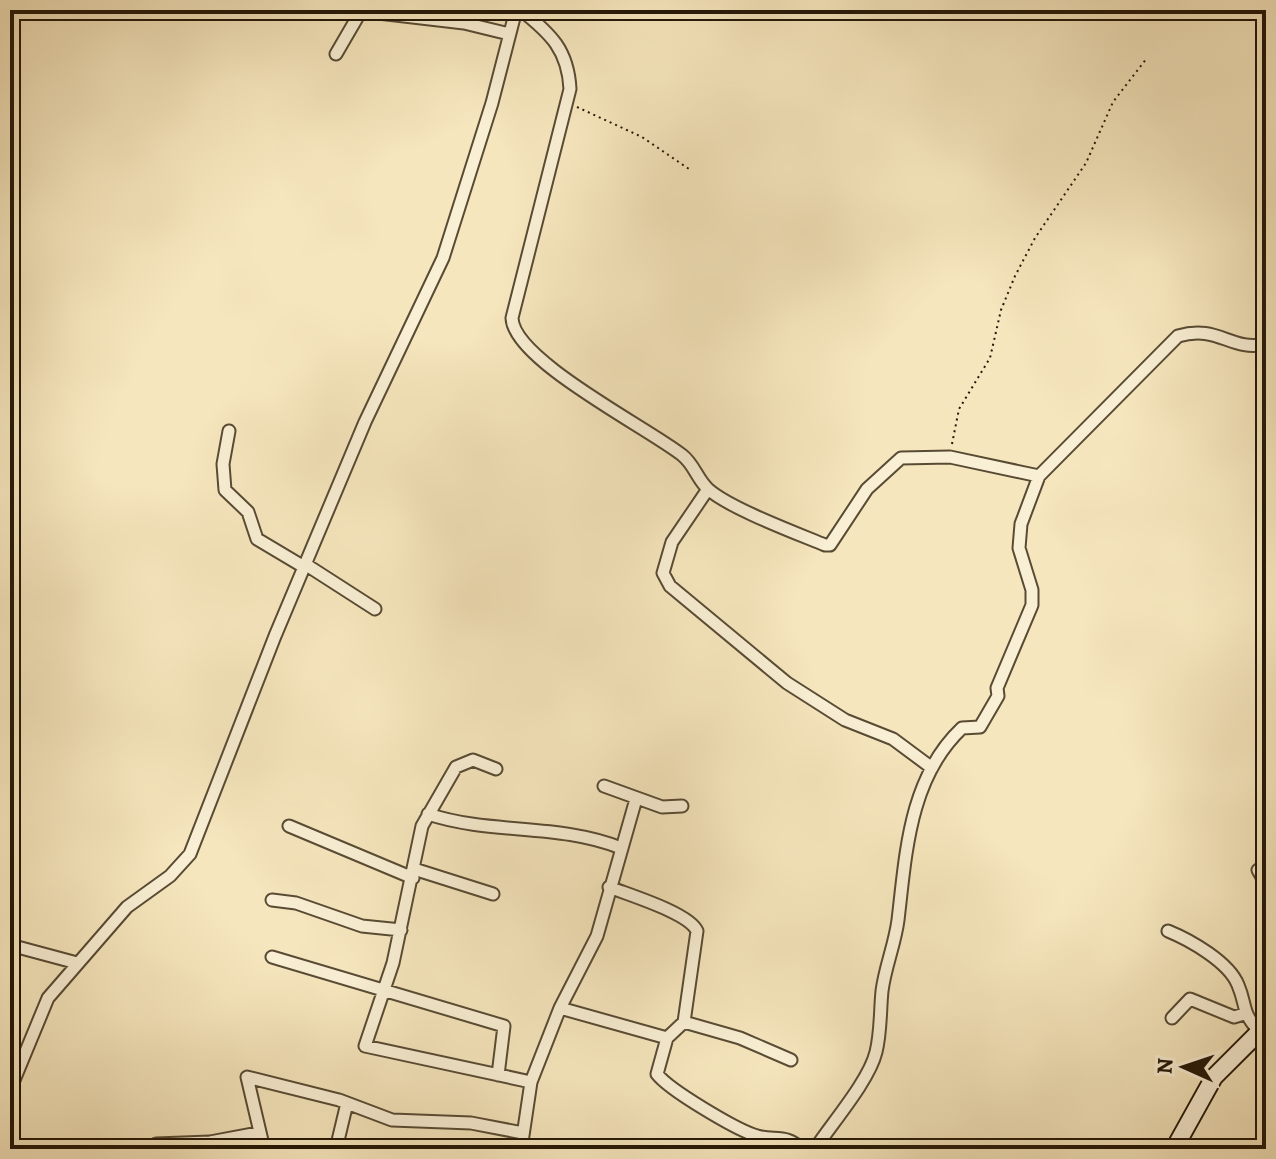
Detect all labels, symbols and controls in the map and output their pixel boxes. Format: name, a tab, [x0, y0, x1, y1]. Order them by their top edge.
north arrow	[1144, 1027, 1224, 1107]
text: N	[1150, 1057, 1180, 1075]

